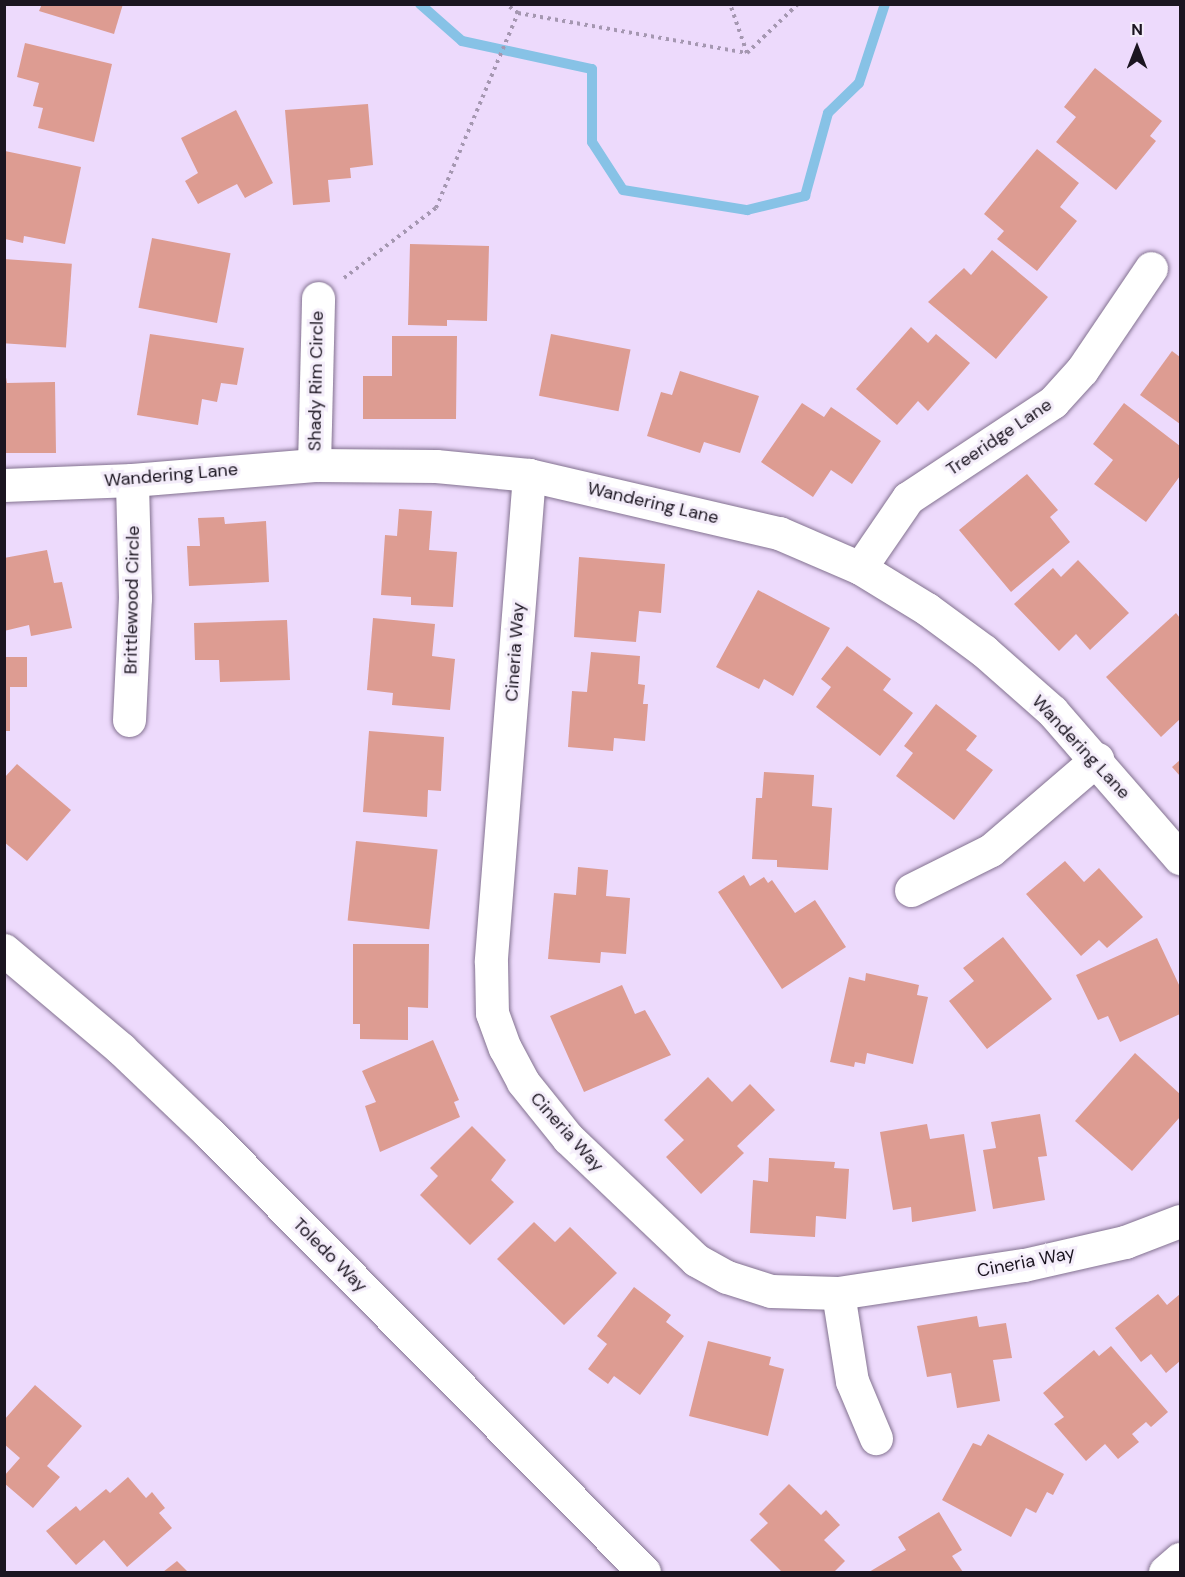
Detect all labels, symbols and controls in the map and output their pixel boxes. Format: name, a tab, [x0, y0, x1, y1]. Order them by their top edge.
north arrow	[1107, 18, 1167, 78]
text: N	[1131, 19, 1143, 40]
street label: Shady Rim Circle	[304, 311, 328, 451]
street label: Treeridge Lane	[942, 394, 1056, 480]
street label: Wandering Lane	[103, 458, 239, 492]
street label: Wandering Lane	[585, 477, 721, 529]
street label: Brittlewood Circle	[120, 525, 144, 675]
street label: Cineria Way	[501, 602, 529, 702]
street label: Wandering Lane	[1027, 691, 1135, 803]
street label: Cineria Way	[526, 1088, 608, 1176]
street label: Toledo Way	[288, 1213, 372, 1297]
street label: Cineria Way	[975, 1242, 1077, 1282]

